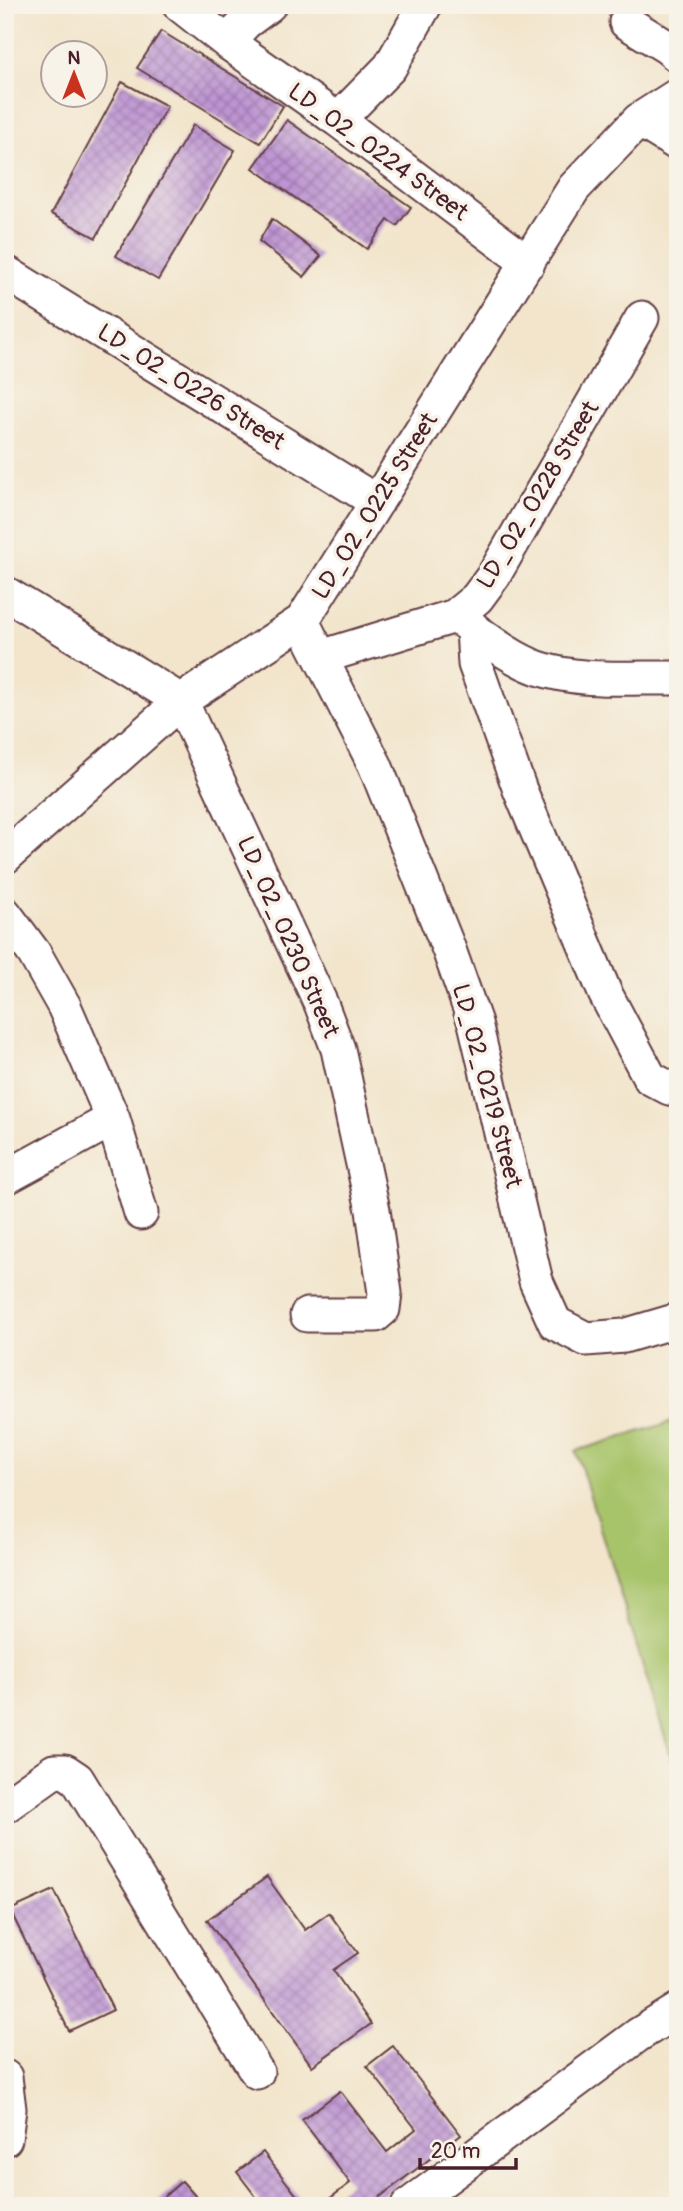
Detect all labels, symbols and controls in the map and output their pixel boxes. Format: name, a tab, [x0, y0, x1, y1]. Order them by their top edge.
north arrow	[38, 38, 108, 108]
text: N	[68, 46, 81, 70]
street label: LD_02_0224 Street	[282, 77, 474, 227]
street label: LD_02_0226 Street	[92, 318, 290, 457]
street label: LD_02_0228 Street	[471, 396, 606, 594]
street label: LD_02_0225 Street	[306, 407, 444, 605]
street label: LD_02_0230 Street	[231, 832, 346, 1042]
street label: LD_02_0219 Street	[446, 981, 528, 1191]
scale bar	[420, 2127, 517, 2171]
text: 20 m	[431, 2138, 480, 2165]

